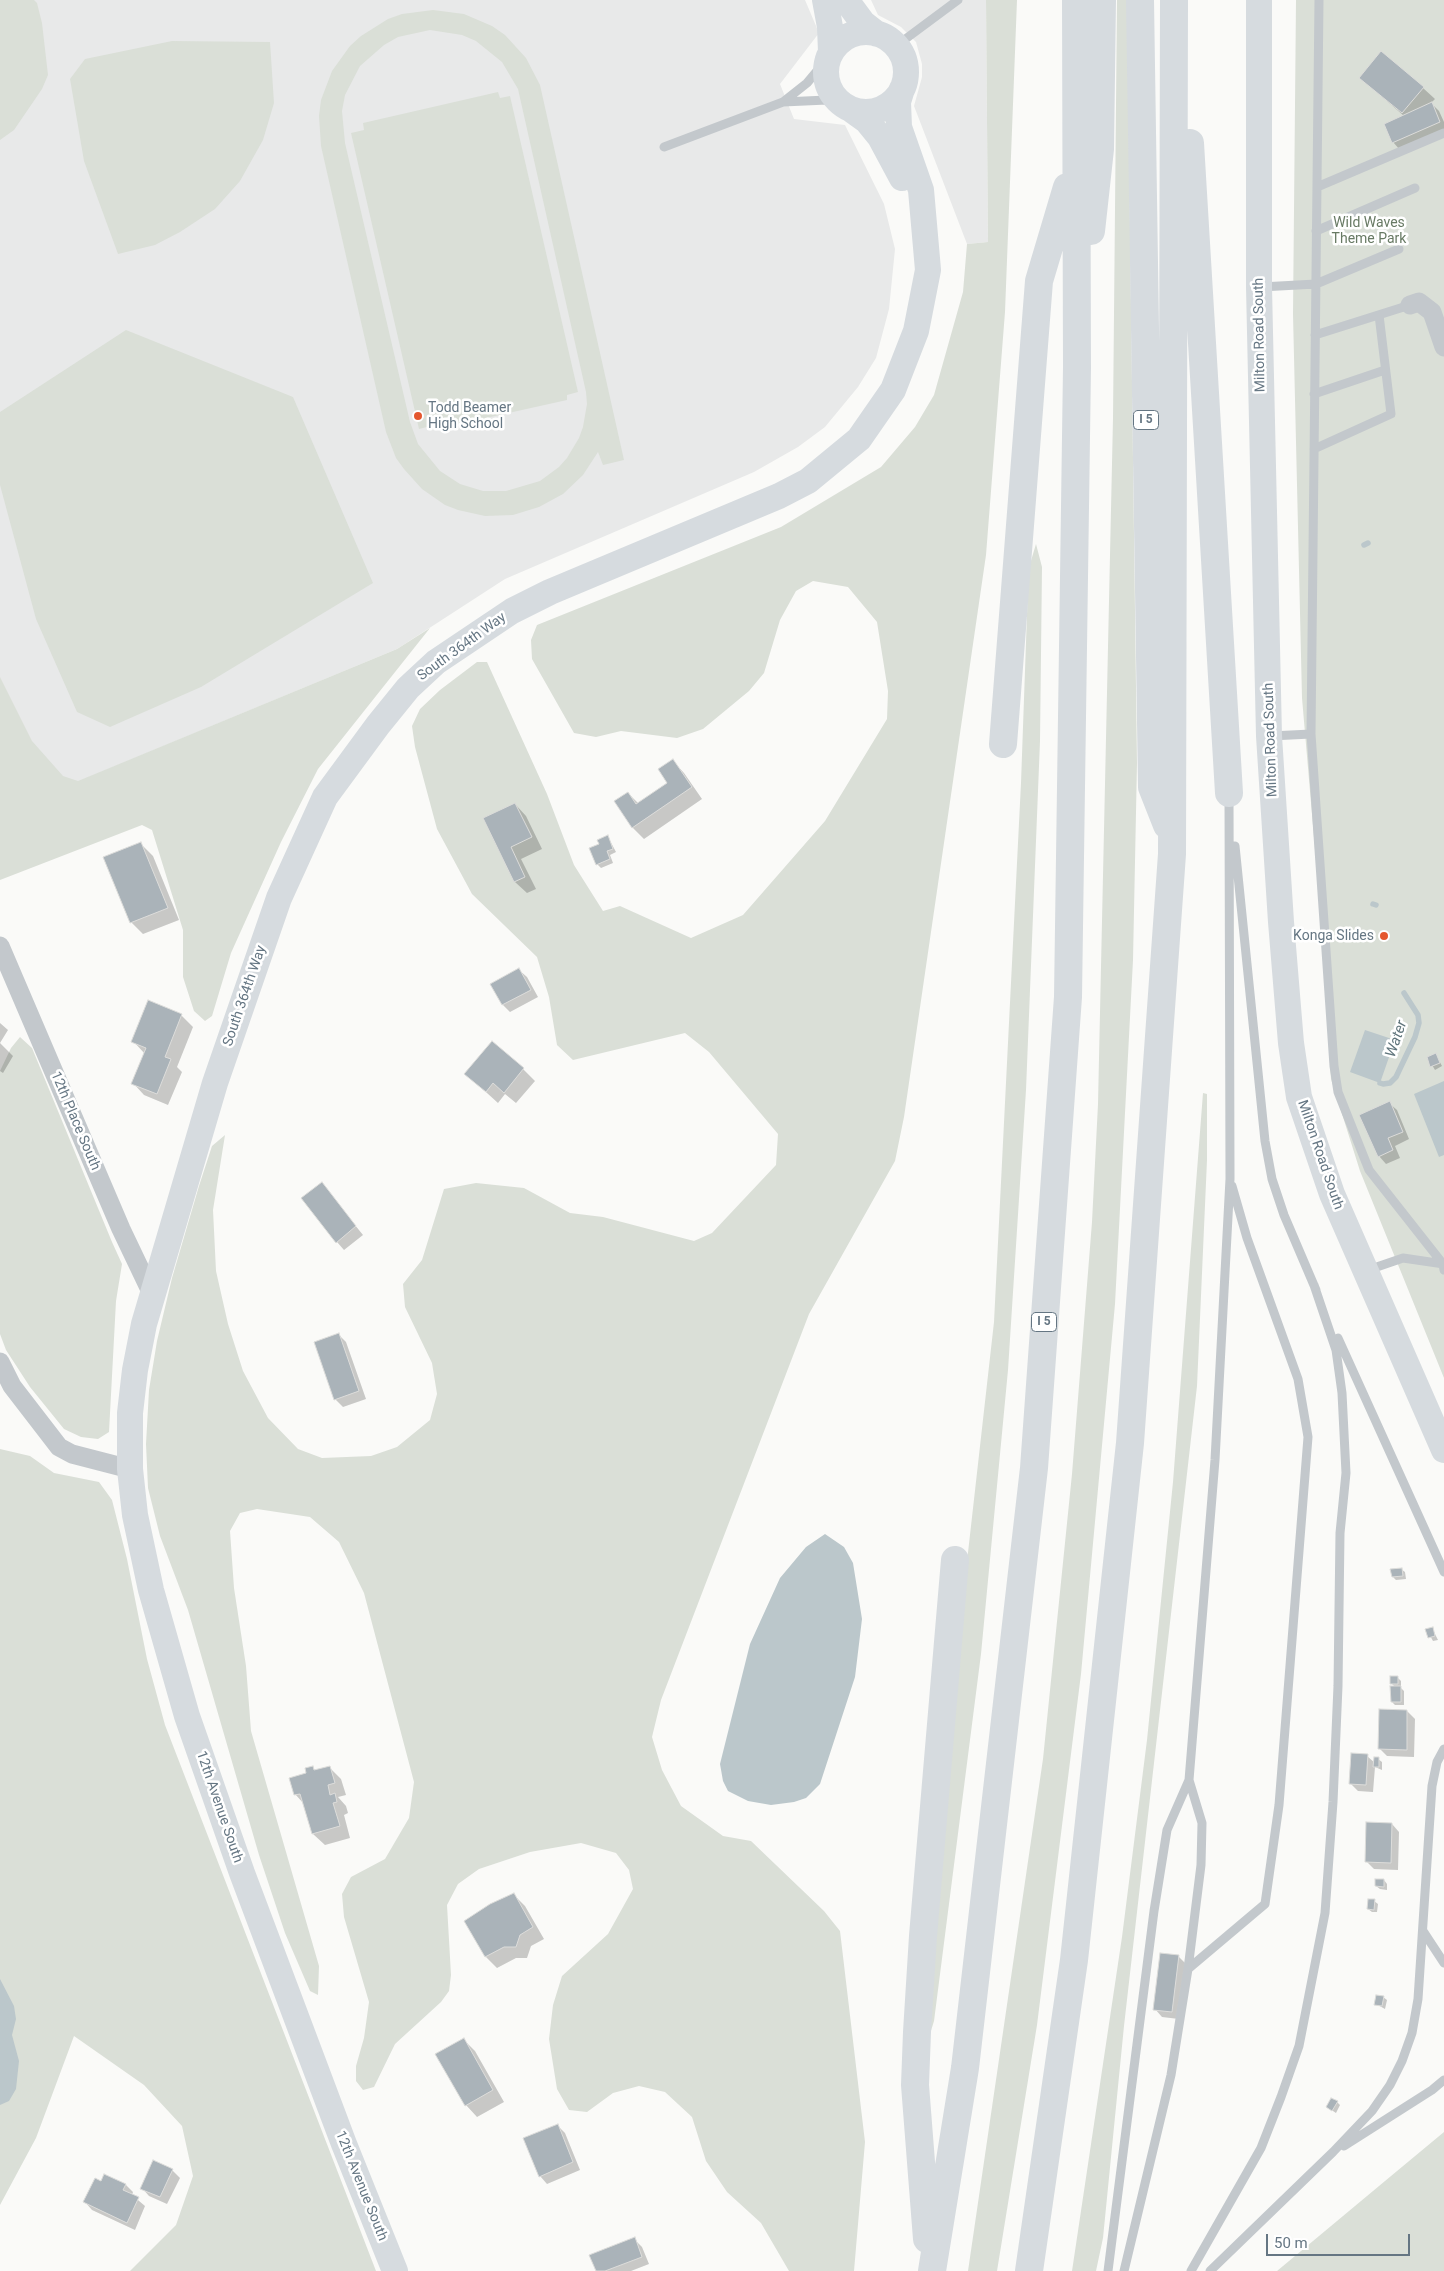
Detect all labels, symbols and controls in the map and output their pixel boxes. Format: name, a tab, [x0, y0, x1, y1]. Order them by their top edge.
park label: Wild Waves Theme Park	[1332, 215, 1406, 248]
street label: Milton Road South	[1251, 278, 1269, 392]
place label: Todd Beamer High School	[428, 400, 511, 432]
marker: Todd Beamer High School	[412, 410, 424, 422]
road number: I 5	[1134, 410, 1158, 430]
street label: South 364th Way	[414, 609, 510, 685]
street label: Milton Road South	[1261, 682, 1281, 798]
place label: Konga Slides	[1293, 928, 1374, 944]
marker: Konga Slides	[1378, 930, 1390, 942]
street label: South 364th Way	[220, 943, 270, 1049]
water label: Water	[1382, 1018, 1412, 1060]
street label: 12th Place South	[47, 1069, 103, 1173]
street label: Milton Road South	[1293, 1098, 1347, 1212]
road number: I 5	[1032, 1312, 1056, 1331]
street label: 12th Avenue South	[192, 1749, 246, 1865]
street label: 12th Avenue South	[331, 2129, 391, 2243]
scale bar	[1269, 2224, 1413, 2256]
text: 50 m	[1274, 2234, 1308, 2252]

